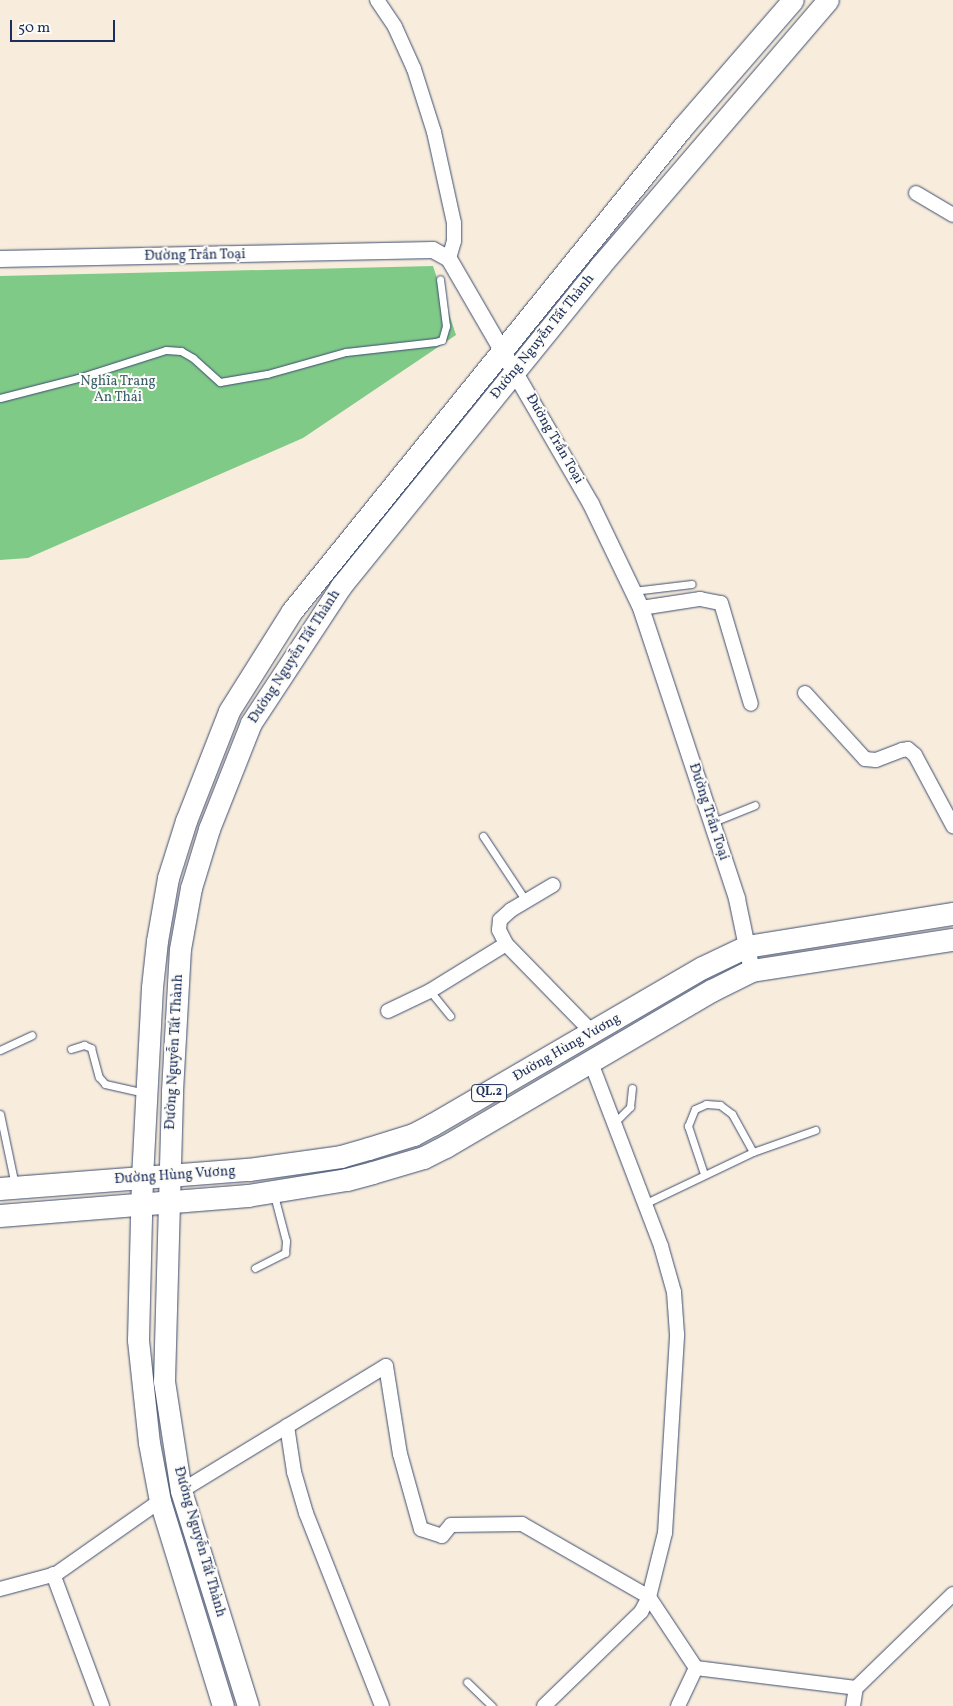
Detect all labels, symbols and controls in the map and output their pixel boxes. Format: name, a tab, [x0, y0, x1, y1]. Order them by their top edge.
scale bar	[12, 10, 118, 42]
text: 50 m	[18, 18, 50, 39]
street label: Đường Trần Toại	[144, 247, 246, 265]
street label: Đường Nguyễn Tất Thành	[487, 271, 599, 403]
park label: Nghĩa Trang An Thái	[80, 374, 156, 407]
street label: Đường Trần Toại	[521, 391, 587, 487]
street label: Đường Nguyễn Tất Thành	[245, 587, 345, 727]
street label: Đường Trần Toại	[684, 761, 732, 863]
street label: Đường Nguyễn Tất Thành	[163, 973, 187, 1131]
street label: Đường Hùng Vương	[510, 1010, 624, 1086]
road number: QL.2	[470, 1084, 508, 1102]
street label: Đường Hùng Vương	[114, 1163, 236, 1189]
street label: Đường Nguyễn Tất Thành	[169, 1464, 229, 1620]

